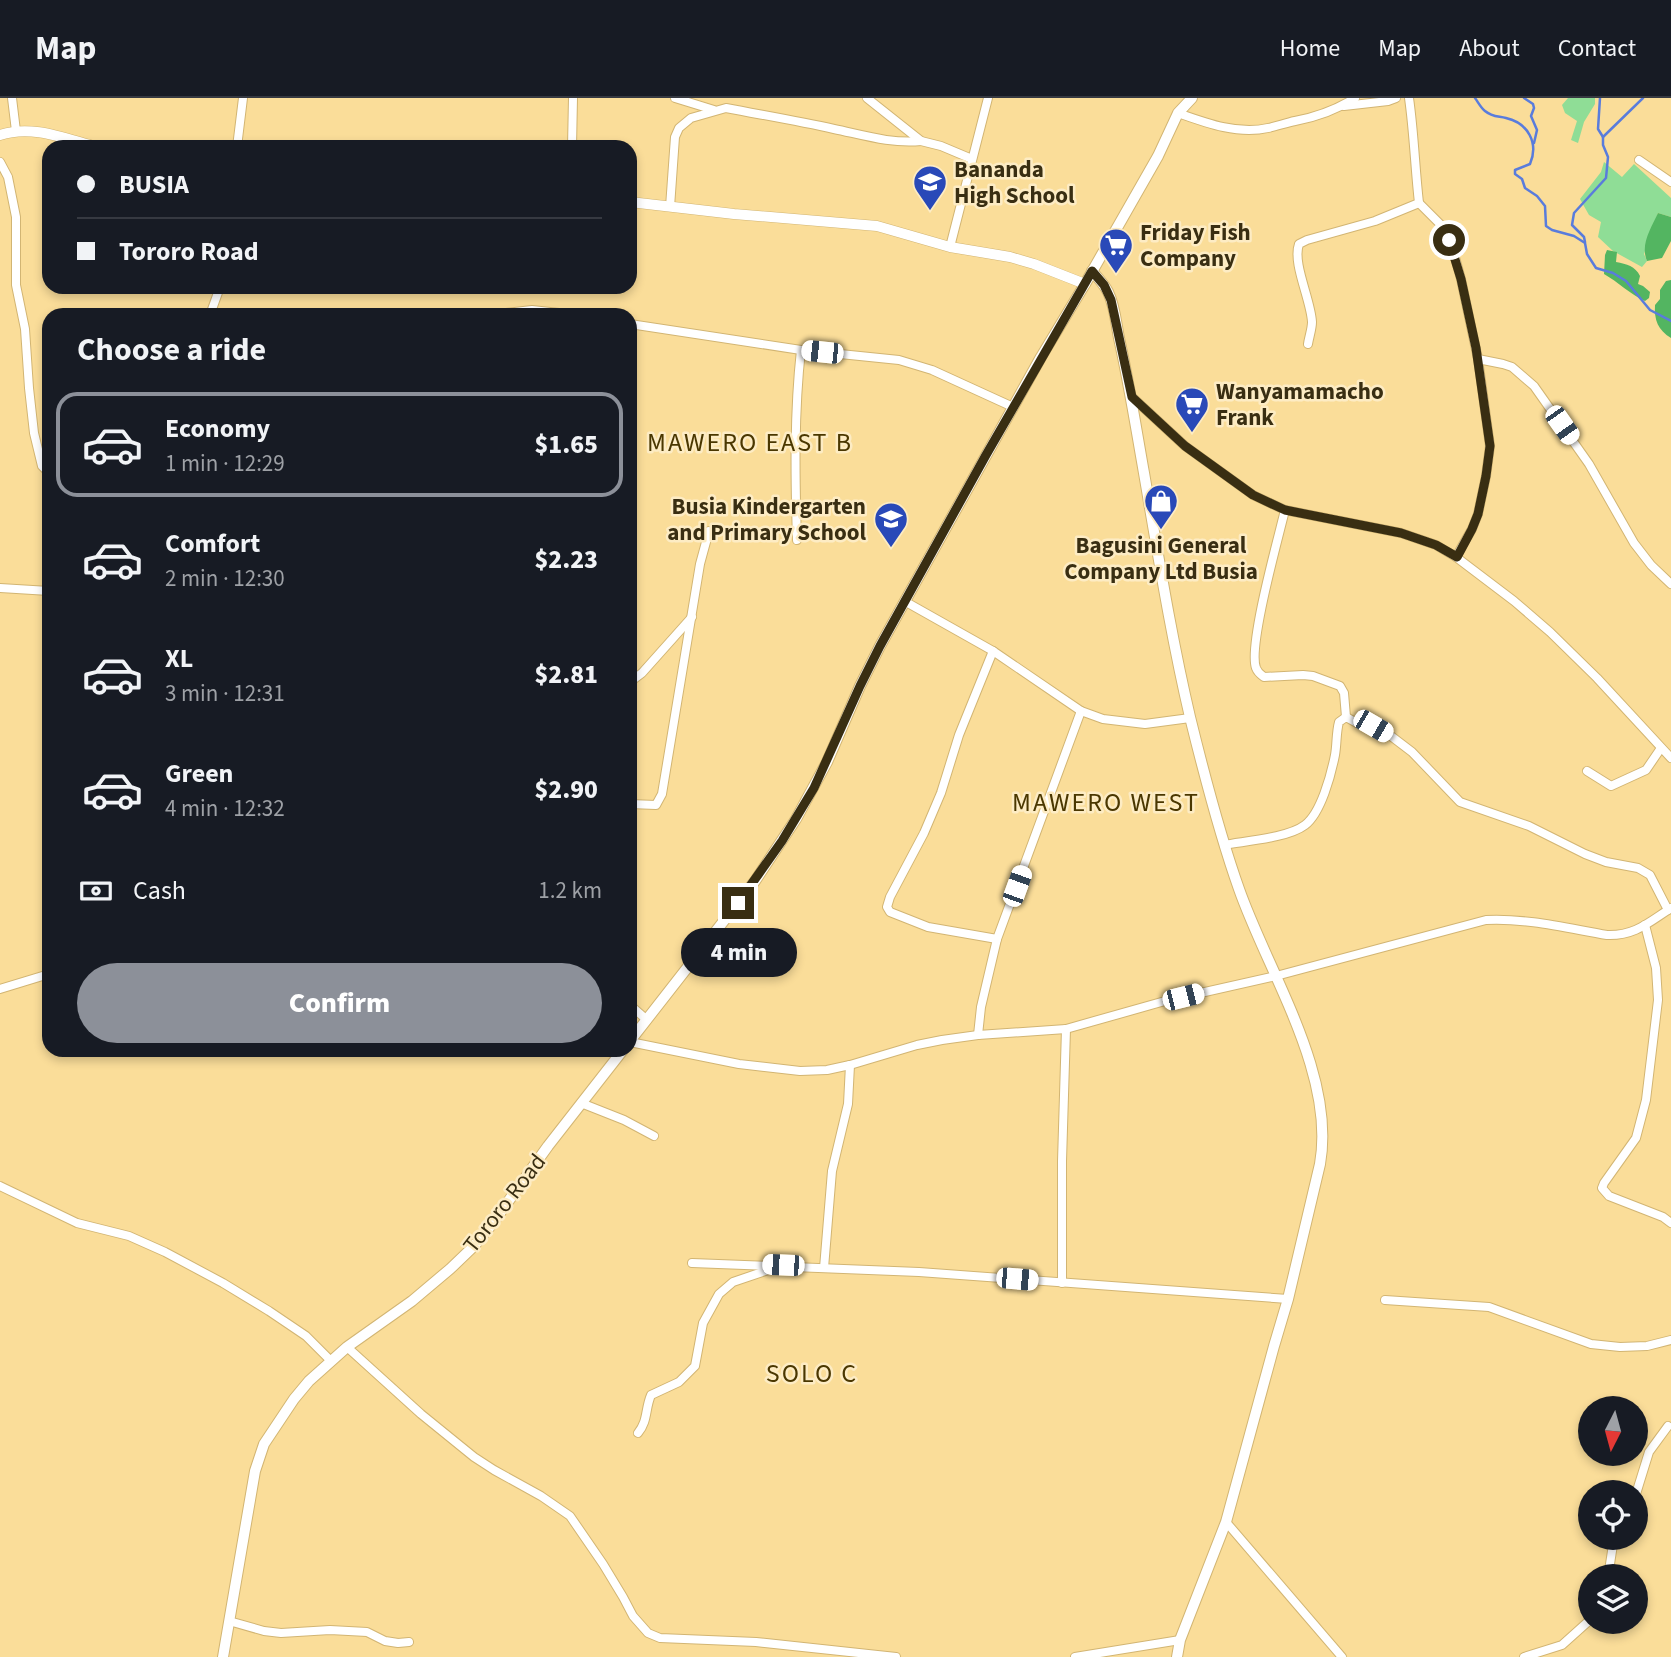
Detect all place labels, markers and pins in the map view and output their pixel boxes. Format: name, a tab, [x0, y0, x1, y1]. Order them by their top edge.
place label: Bananda High School	[954, 153, 1075, 212]
school or university icon: Bananda High School	[911, 163, 949, 212]
place label: Friday Fish Company	[1140, 216, 1251, 275]
supermarket icon: Friday Fish Company	[1097, 226, 1135, 275]
place label: Wanyamamacho Frank	[1216, 375, 1384, 434]
supermarket icon: Wanyamamacho Frank	[1173, 385, 1211, 434]
shop icon: Bagusini General Company Ltd Busia	[1142, 482, 1180, 531]
place label: Busia Kindergarten and Primary School	[667, 490, 866, 549]
school or university icon: Busia Kindergarten and Primary School	[872, 500, 910, 549]
place label: Bagusini General Company Ltd Busia	[1064, 529, 1258, 588]

